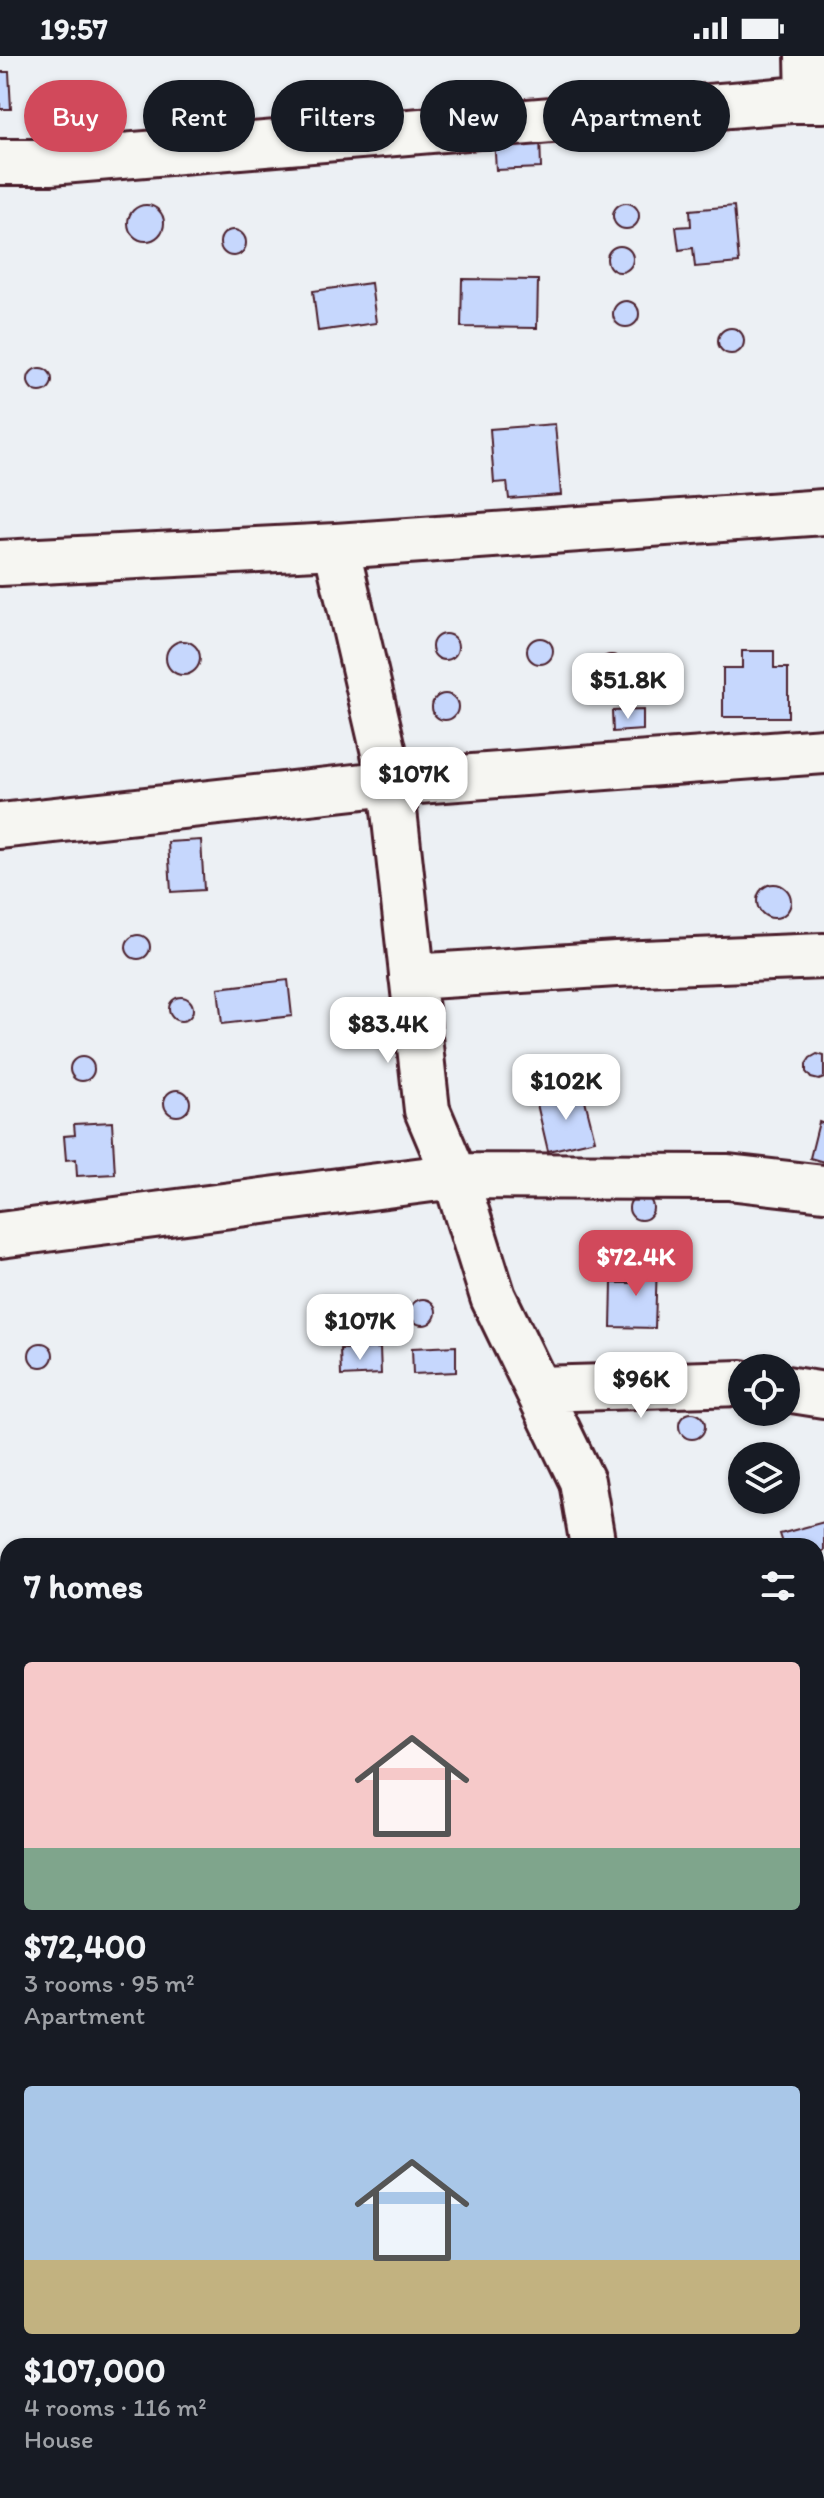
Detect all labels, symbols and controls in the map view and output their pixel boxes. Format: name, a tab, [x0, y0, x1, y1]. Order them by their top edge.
text: 19:57	[40, 10, 108, 47]
chip: Buy	[24, 80, 127, 152]
chip: Rent	[143, 80, 255, 152]
chip: Filters	[271, 80, 404, 152]
chip: New	[420, 80, 527, 152]
chip: Apartment	[543, 80, 730, 152]
pin: $51.8K	[563, 653, 693, 721]
text: $51.8K	[590, 663, 666, 695]
pin: $107K	[358, 747, 470, 815]
text: $107K	[379, 757, 449, 789]
pin: $83.4K	[323, 997, 453, 1065]
text: $83.4K	[348, 1007, 428, 1039]
pin: $102K	[510, 1054, 622, 1122]
text: $102K	[530, 1064, 602, 1096]
pin: $72.4K	[571, 1230, 701, 1298]
text: $72.4K	[597, 1240, 675, 1272]
pin: $107K	[304, 1294, 416, 1362]
text: $107K	[325, 1304, 395, 1336]
pin: $96K	[594, 1352, 688, 1420]
map controls	[728, 1354, 800, 1514]
button: locate	[728, 1354, 800, 1426]
text: $96K	[612, 1362, 670, 1394]
button: layers	[728, 1442, 800, 1514]
icon: filters	[756, 1564, 800, 1608]
text: 7 homes	[24, 1566, 143, 1607]
icon: home	[340, 1714, 484, 1858]
text: $72,400	[24, 1926, 146, 1967]
text: 3 rooms · 95 m²	[24, 1967, 195, 1999]
text: Apartment	[24, 1999, 145, 2031]
icon: home	[340, 2138, 484, 2282]
text: $107,000	[24, 2350, 166, 2391]
text: 4 rooms · 116 m²	[24, 2391, 207, 2423]
text: House	[24, 2423, 94, 2455]

